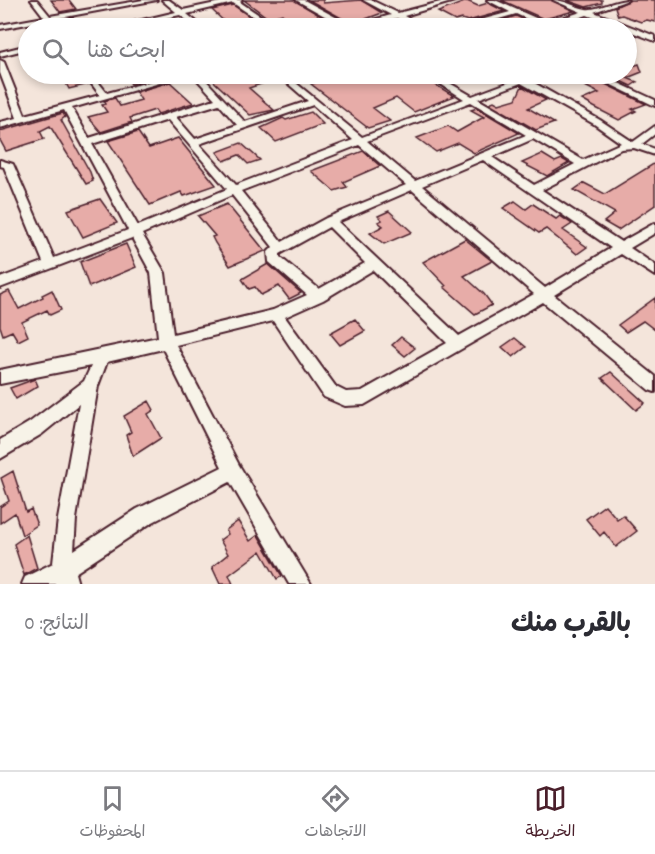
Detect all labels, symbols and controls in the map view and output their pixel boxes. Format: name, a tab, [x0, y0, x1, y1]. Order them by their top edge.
search box	[18, 18, 637, 84]
icon: search	[39, 35, 72, 68]
text: ابحث هنا	[87, 37, 166, 68]
text: بالقرب منك	[511, 607, 631, 644]
text: النتائج: 0	[24, 611, 89, 639]
tab: المحفوظات	[80, 782, 145, 845]
tab: الاتجاهات	[305, 782, 366, 845]
tab: الخريطة	[526, 782, 575, 845]

